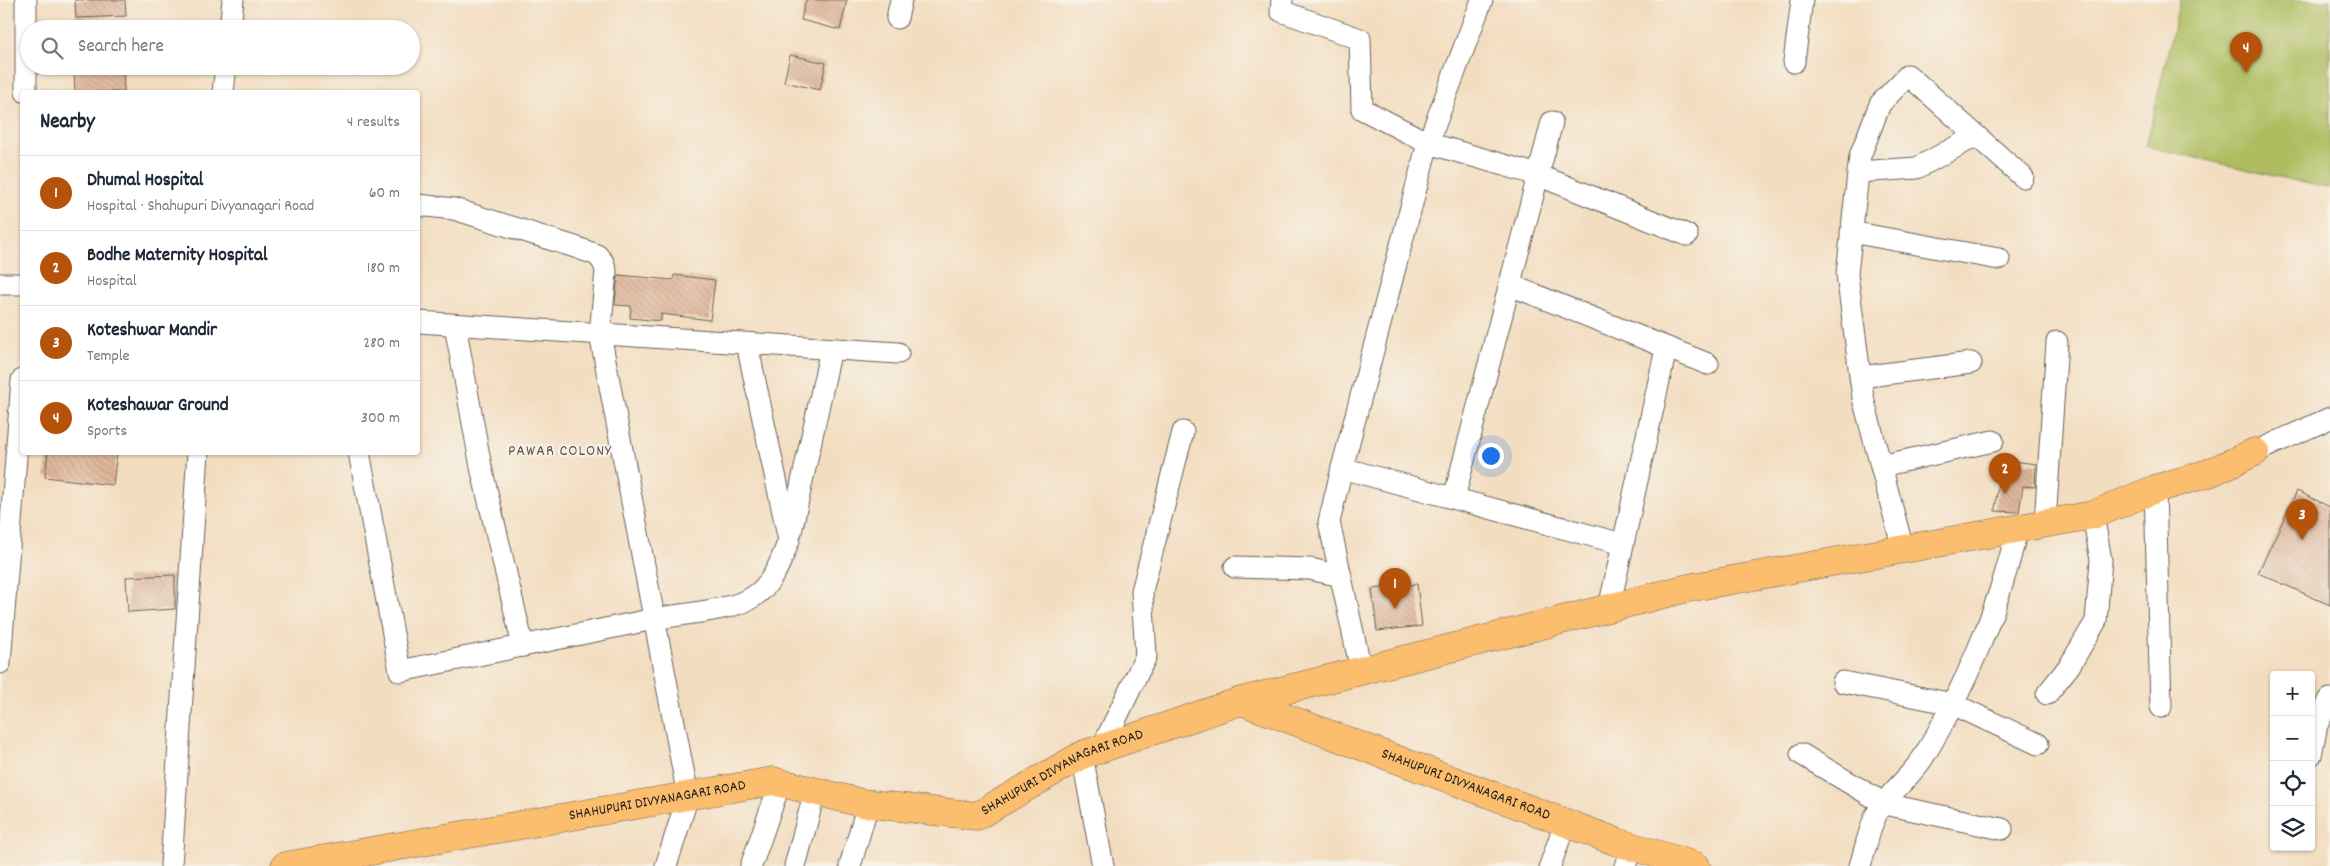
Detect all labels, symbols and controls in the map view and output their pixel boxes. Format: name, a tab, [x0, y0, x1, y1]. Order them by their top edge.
search box	[20, 20, 420, 75]
pin: 4	[2230, 32, 2262, 73]
icon: search	[38, 34, 66, 62]
text: Search here	[78, 34, 164, 61]
text: Nearby	[40, 108, 95, 138]
text: 4 results	[347, 111, 400, 134]
text: Dhumal Hospital	[87, 168, 203, 195]
text: 1	[54, 182, 58, 205]
text: 60 m	[369, 182, 400, 205]
text: Hospital · Shahupuri Divyanagari Road	[87, 195, 314, 218]
text: Bodhe Maternity Hospital	[87, 243, 267, 270]
text: 2	[53, 257, 60, 280]
text: 180 m	[367, 257, 400, 280]
text: Hospital	[87, 270, 137, 293]
text: Koteshwar Mandir	[87, 318, 217, 345]
text: 3	[52, 332, 60, 355]
text: 280 m	[363, 332, 400, 355]
text: Temple	[87, 345, 130, 368]
text: Koteshawar Ground	[87, 393, 229, 420]
text: 4	[53, 407, 59, 430]
text: 300 m	[361, 407, 400, 430]
text: Sports	[87, 420, 127, 443]
district label: PAWAR COLONY	[508, 440, 612, 463]
your location	[1478, 443, 1504, 469]
pin: 2	[1989, 453, 2021, 494]
pin: 3	[2286, 499, 2318, 540]
pin: 1	[1379, 568, 1411, 609]
map controls	[2270, 671, 2315, 851]
button: +	[2270, 671, 2315, 716]
button: −	[2270, 716, 2315, 761]
street label: SHAHUPURI DIVYANAGARI ROAD	[977, 724, 1147, 822]
street label: SHAHUPURI DIVYANAGARI ROAD	[1378, 744, 1553, 827]
button: locate	[2270, 761, 2315, 806]
street label: SHAHUPURI DIVYANAGARI ROAD	[567, 775, 748, 827]
button: layers	[2270, 806, 2315, 851]

